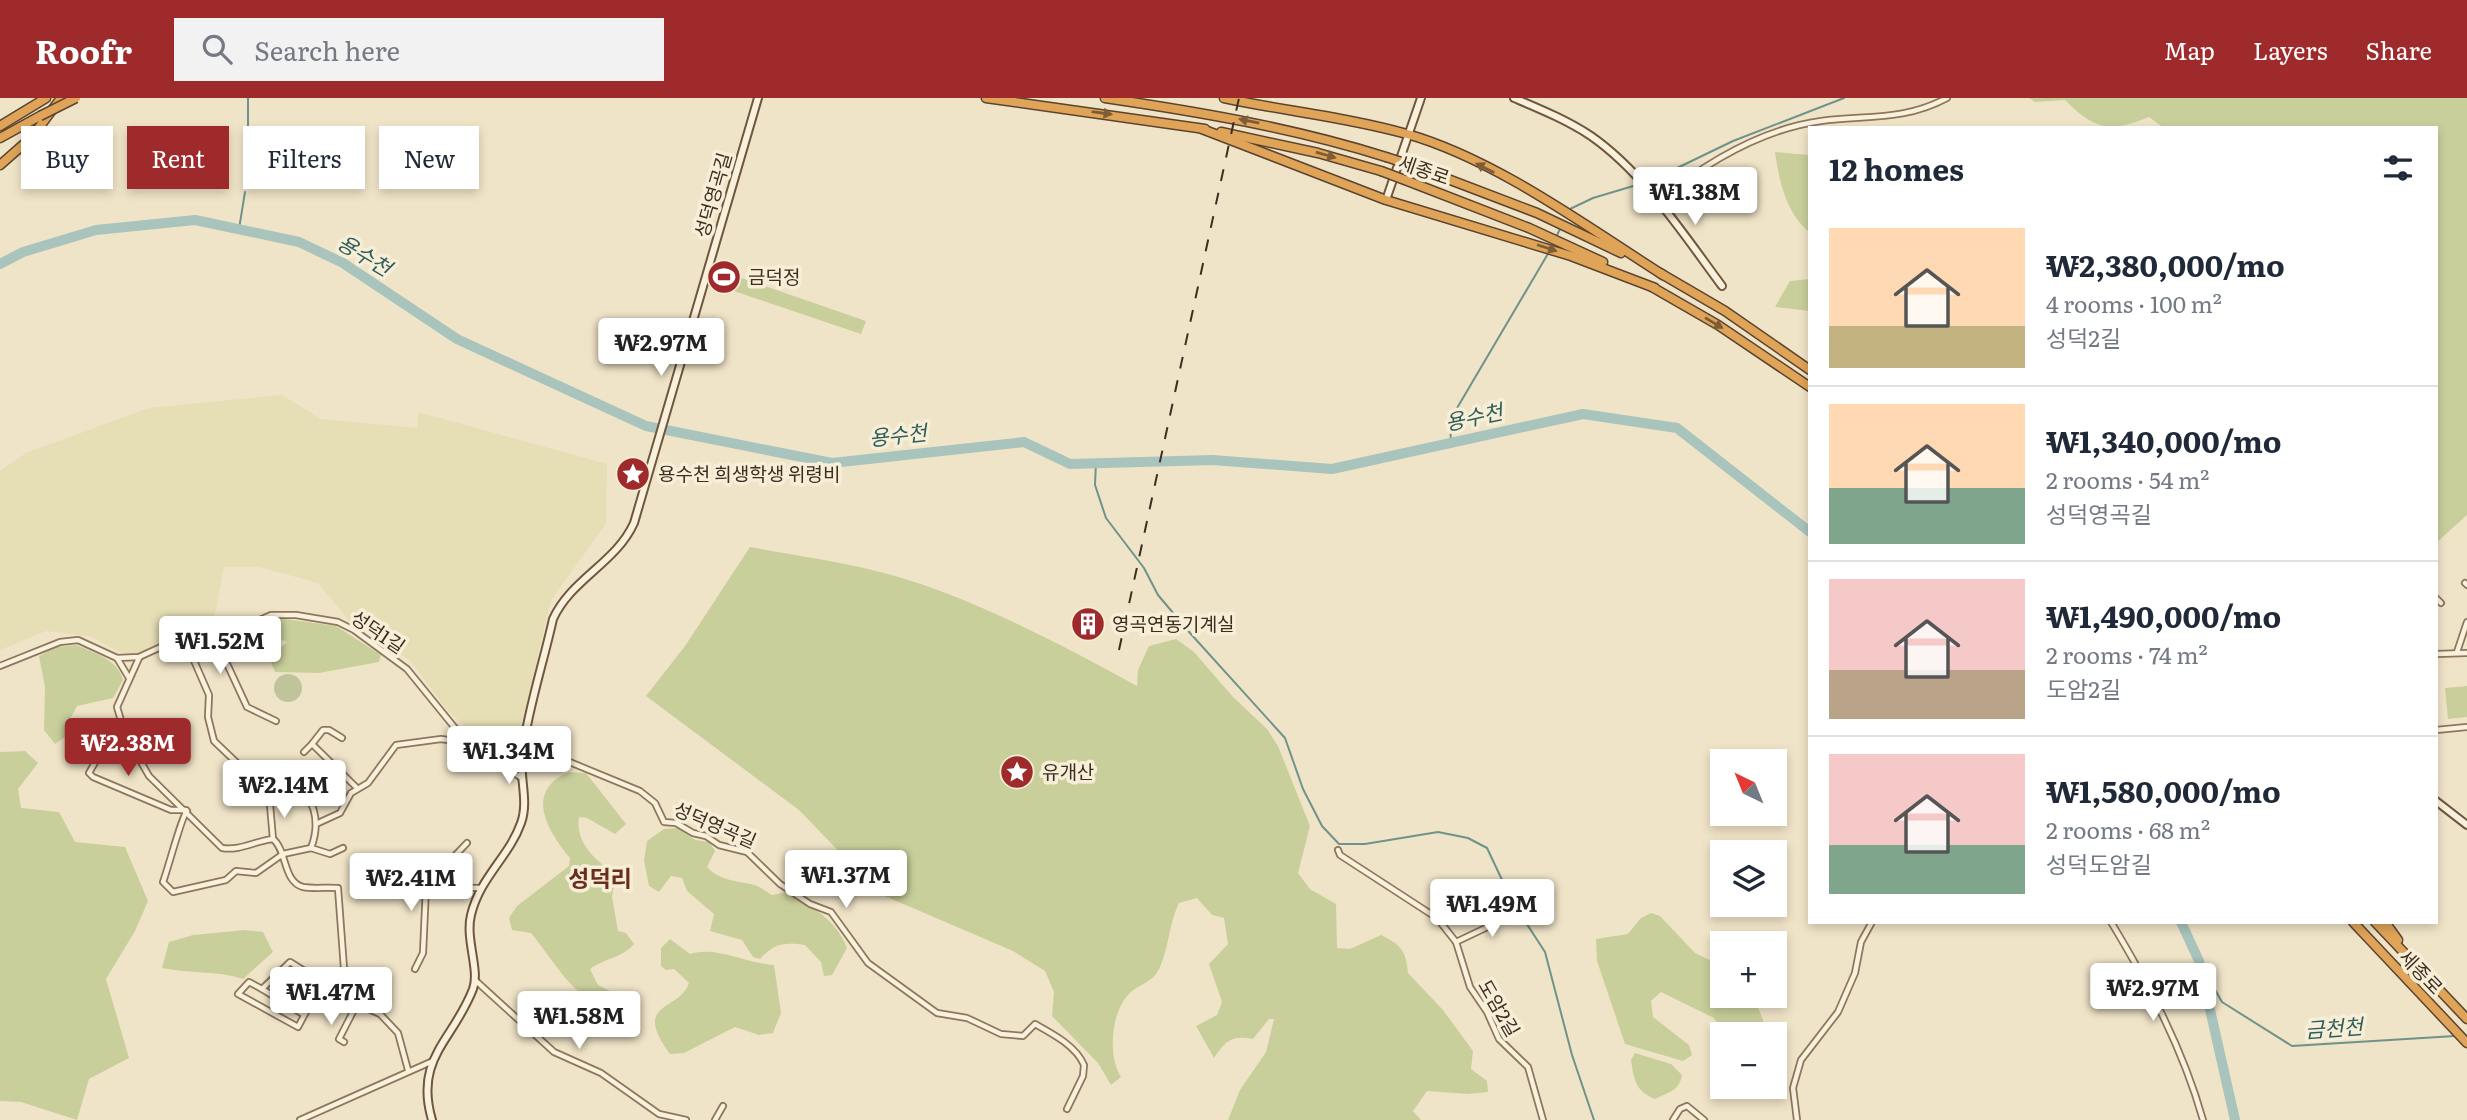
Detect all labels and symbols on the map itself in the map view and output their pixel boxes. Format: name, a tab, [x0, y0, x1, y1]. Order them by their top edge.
one-way arrow	[1091, 108, 1113, 119]
one-way arrow	[1238, 115, 1260, 126]
street label: 세종로	[1395, 147, 1454, 191]
street label: 성덕영곡길	[687, 149, 738, 241]
one-way arrow	[1315, 151, 1336, 161]
one-way arrow	[1475, 162, 1495, 173]
pin: ₩1.38M	[1638, 167, 1752, 227]
water label: 용수천	[332, 226, 400, 283]
one-way arrow	[1536, 244, 1557, 254]
sports icon: 금덕정	[705, 258, 743, 296]
place label: 금덕정	[748, 262, 800, 290]
one-way arrow	[1704, 316, 1724, 329]
pin: ₩2.97M	[604, 318, 718, 378]
water label: 용수천	[1442, 394, 1508, 437]
water label: 용수천	[867, 415, 931, 452]
place icon: 용수천 희생학생 위령비	[614, 455, 652, 493]
place label: 용수천 희생학생 위령비	[658, 459, 840, 487]
street label: 성덕1길	[346, 603, 411, 660]
building icon: 영곡연동기계실	[1069, 605, 1107, 643]
place label: 영곡연동기계실	[1112, 609, 1234, 637]
pin: ₩1.52M	[163, 616, 277, 676]
pin: ₩2.38M	[71, 718, 185, 778]
pin: ₩1.34M	[452, 726, 566, 786]
north arrow	[1710, 749, 1787, 826]
place icon: 유개산	[998, 753, 1036, 791]
place label: 유개산	[1042, 757, 1094, 785]
pin: ₩2.14M	[227, 760, 341, 820]
street label: 성덕영곡길	[670, 794, 761, 854]
pin: ₩1.37M	[789, 850, 903, 910]
pin: ₩2.41M	[354, 854, 468, 913]
district label: 성덕리	[568, 860, 632, 894]
pin: ₩1.49M	[1435, 880, 1549, 939]
street label: 세종로	[2393, 943, 2450, 1000]
pin: ₩2.97M	[2096, 964, 2210, 1023]
pin: ₩1.47M	[274, 968, 388, 1027]
street label: 도암2길	[1472, 974, 1528, 1041]
pin: ₩1.58M	[522, 992, 636, 1051]
water label: 금천천	[2304, 1009, 2366, 1044]

